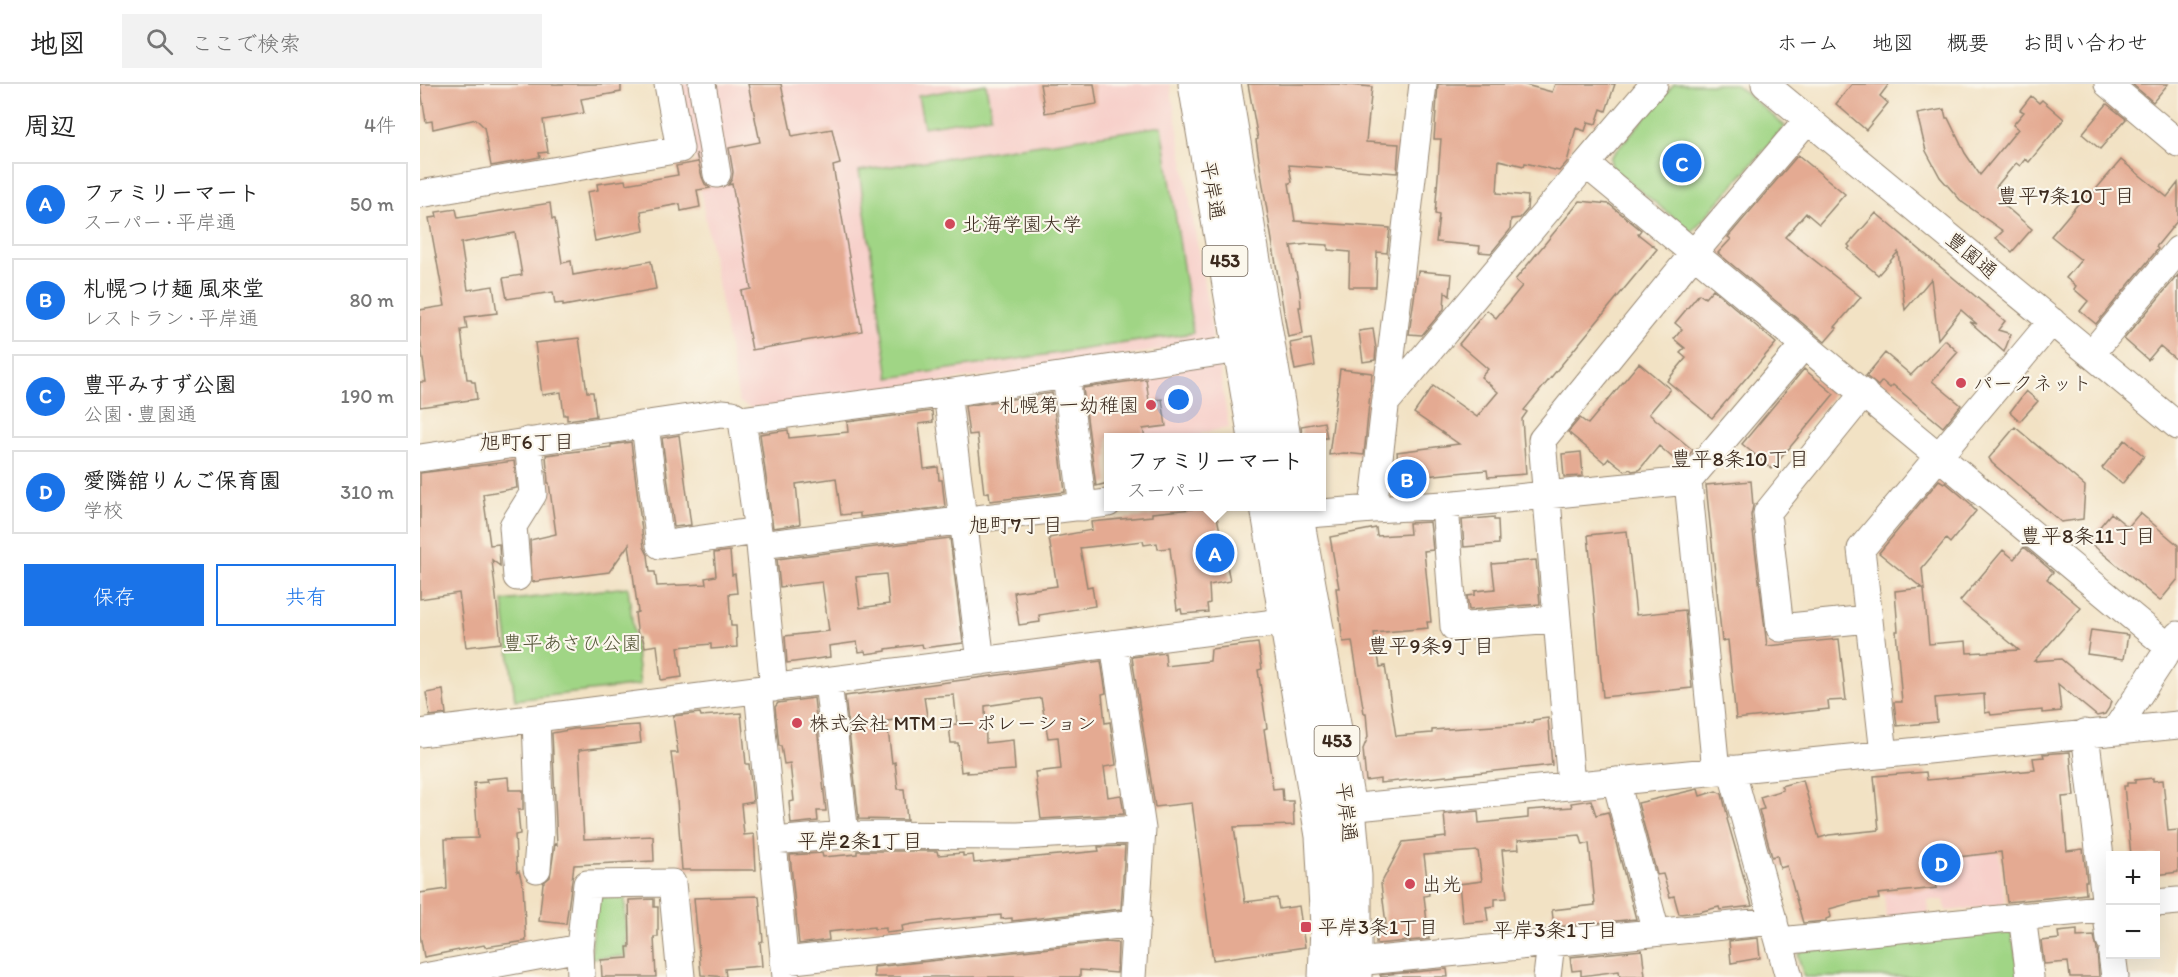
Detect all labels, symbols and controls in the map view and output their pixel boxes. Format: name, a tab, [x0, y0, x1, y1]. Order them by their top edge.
search box	[122, 14, 542, 68]
icon: search	[143, 25, 176, 58]
text: 地図	[30, 26, 86, 60]
text: ここで検索	[191, 30, 301, 57]
text: ホーム	[1777, 30, 1839, 55]
text: 地図	[1872, 30, 1914, 55]
text: 概要	[1947, 30, 1989, 55]
text: お問い合わせ	[2022, 30, 2148, 55]
text: 周辺	[24, 110, 76, 142]
text: 4件	[364, 113, 396, 137]
pin: C	[1662, 140, 1702, 185]
street label: 平岸通	[1196, 158, 1230, 222]
text: ファミリーマート	[83, 179, 260, 206]
district label: 豊平7条10丁目	[1997, 183, 2135, 208]
text: A	[39, 192, 52, 216]
text: 50 m	[350, 192, 394, 216]
text: スーパー · 平岸通	[83, 210, 236, 234]
place label: 北海学園大学	[962, 212, 1082, 236]
marker: 北海学園大学	[943, 217, 957, 231]
street label: 豊園通	[1941, 227, 2003, 283]
road number: 453	[1202, 246, 1248, 276]
text: 札幌つけ麺 風來堂	[83, 275, 264, 302]
text: B	[39, 288, 52, 312]
text: 80 m	[349, 288, 394, 312]
text: レストラン · 平岸通	[83, 306, 258, 330]
text: 豊平みすず公園	[83, 371, 237, 398]
place label: パークネット	[1973, 371, 2092, 395]
marker: パークネット	[1954, 376, 1968, 390]
text: C	[39, 384, 52, 408]
text: 190 m	[341, 384, 394, 408]
your location	[1164, 385, 1193, 414]
place label: 札幌第一幼稚園	[999, 393, 1139, 417]
marker: 札幌第一幼稚園	[1144, 398, 1158, 412]
text: 公園 · 豊園通	[83, 402, 197, 426]
district label: 旭町6丁目	[479, 429, 575, 454]
popup	[1104, 433, 1326, 511]
district label: 豊平8条10丁目	[1670, 446, 1810, 471]
text: ファミリーマート	[1127, 447, 1303, 474]
pin: B	[1388, 456, 1426, 502]
text: 愛隣舘りんご保育園	[83, 467, 281, 494]
text: スーパー	[1127, 478, 1206, 502]
text: D	[39, 480, 52, 504]
text: 310 m	[340, 480, 394, 504]
text: 学校	[83, 498, 123, 522]
district label: 旭町7丁目	[969, 512, 1063, 537]
district label: 豊平8条11丁目	[2020, 523, 2156, 548]
pin: A	[1196, 530, 1234, 576]
button: 保存	[24, 564, 204, 626]
button: 共有	[216, 564, 396, 626]
park label: 豊平あさひ公園	[503, 631, 641, 655]
district label: 豊平9条9丁目	[1368, 633, 1494, 658]
place label: 株式会社 MTMコーポレーション	[809, 711, 1096, 735]
marker: 株式会社 MTMコーポレーション	[790, 716, 804, 730]
road number: 453	[1314, 726, 1360, 756]
street label: 平岸通	[1331, 781, 1363, 843]
district label: 平岸2条1丁目	[797, 828, 923, 853]
pin: D	[1922, 840, 1960, 886]
map controls	[2106, 851, 2160, 959]
button: +	[2106, 851, 2160, 905]
place label: 出光	[1422, 872, 1462, 896]
marker: 出光	[1403, 877, 1417, 891]
button: −	[2106, 905, 2160, 959]
place label: 平岸3条1丁目	[1318, 915, 1438, 939]
district label: 平岸3条1丁目	[1492, 917, 1618, 942]
marker: 平岸3条1丁目	[1299, 920, 1313, 934]

